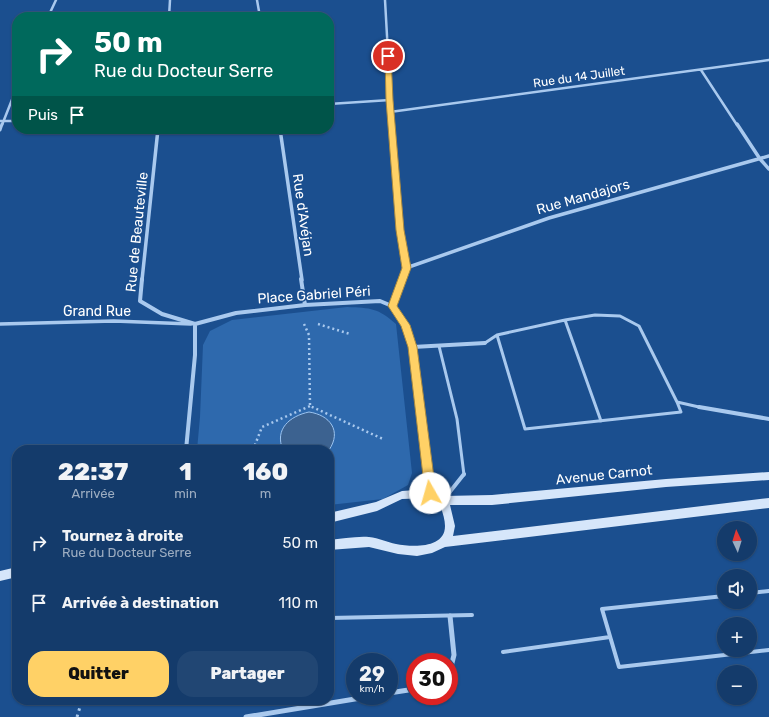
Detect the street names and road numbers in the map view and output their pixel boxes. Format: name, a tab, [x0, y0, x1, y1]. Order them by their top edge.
street label: Rue du 14 Juillet	[532, 64, 626, 90]
street label: Rue de Beauteville	[122, 171, 152, 293]
street label: Rue d'Avéjan	[289, 173, 317, 257]
street label: Rue Mandajors	[534, 176, 632, 218]
street label: Place Gabriel Péri	[257, 283, 371, 307]
street label: Grand Rue	[63, 303, 131, 320]
street label: Avenue Carnot	[555, 461, 654, 489]

